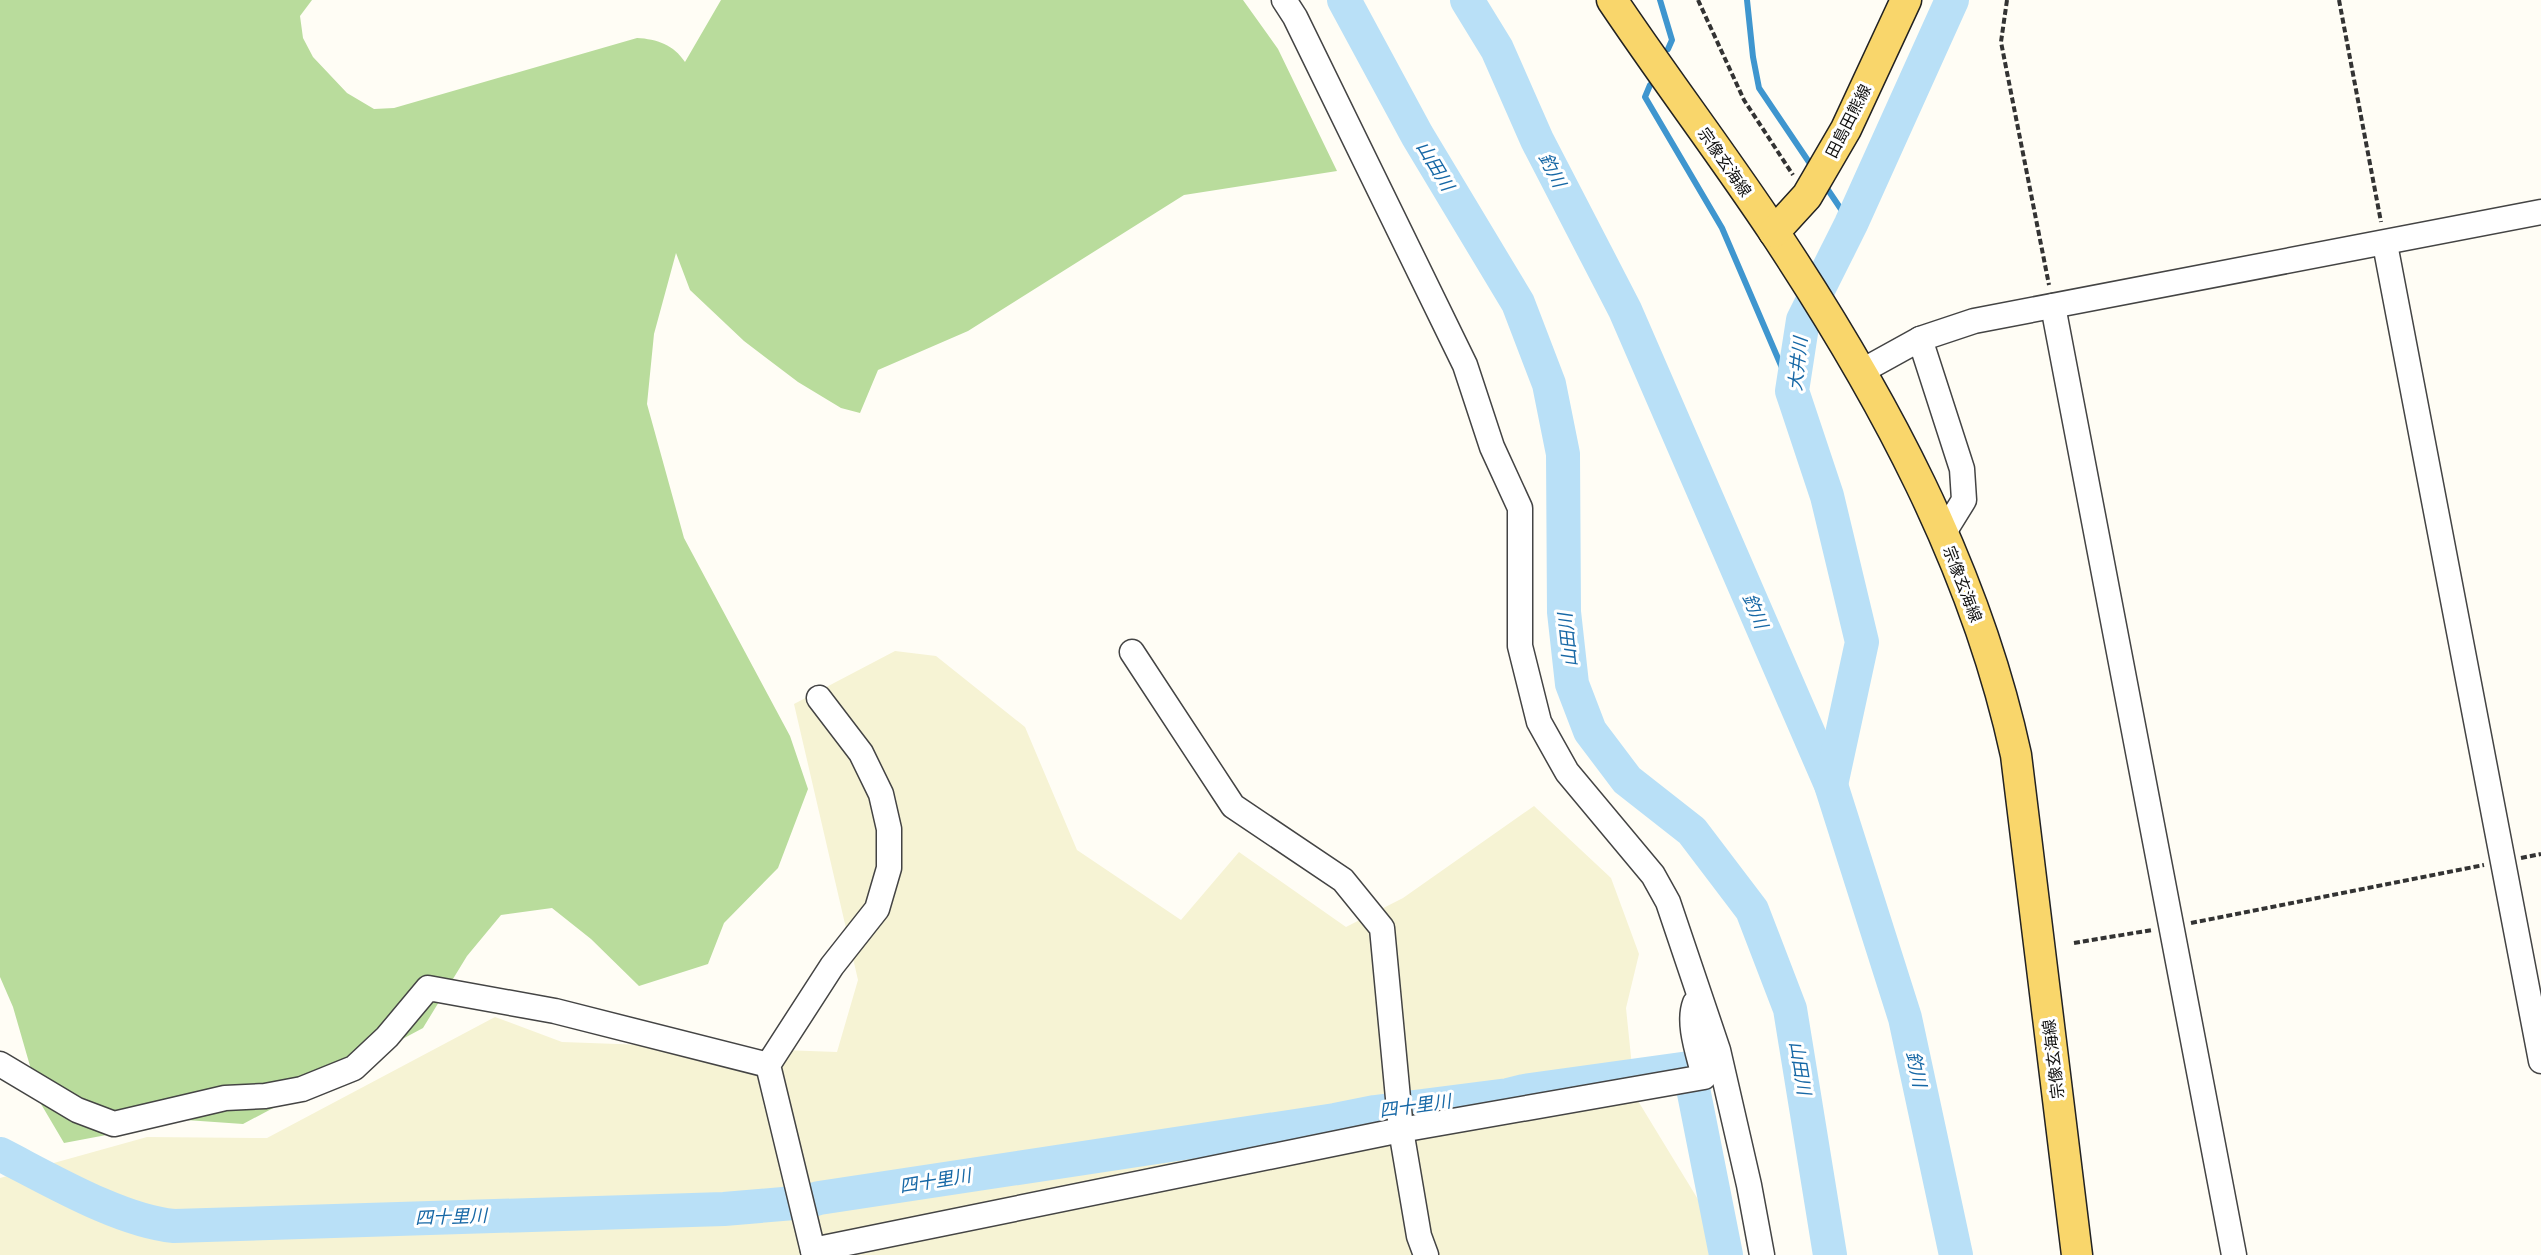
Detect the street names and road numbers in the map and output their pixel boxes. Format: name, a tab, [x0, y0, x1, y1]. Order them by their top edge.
street label: 田島田熊線	[1821, 81, 1875, 161]
street label: 宗像玄海線	[1694, 123, 1756, 201]
street label: 宗像玄海線	[1939, 543, 1987, 625]
street label: 宗像玄海線	[2038, 1018, 2068, 1100]

